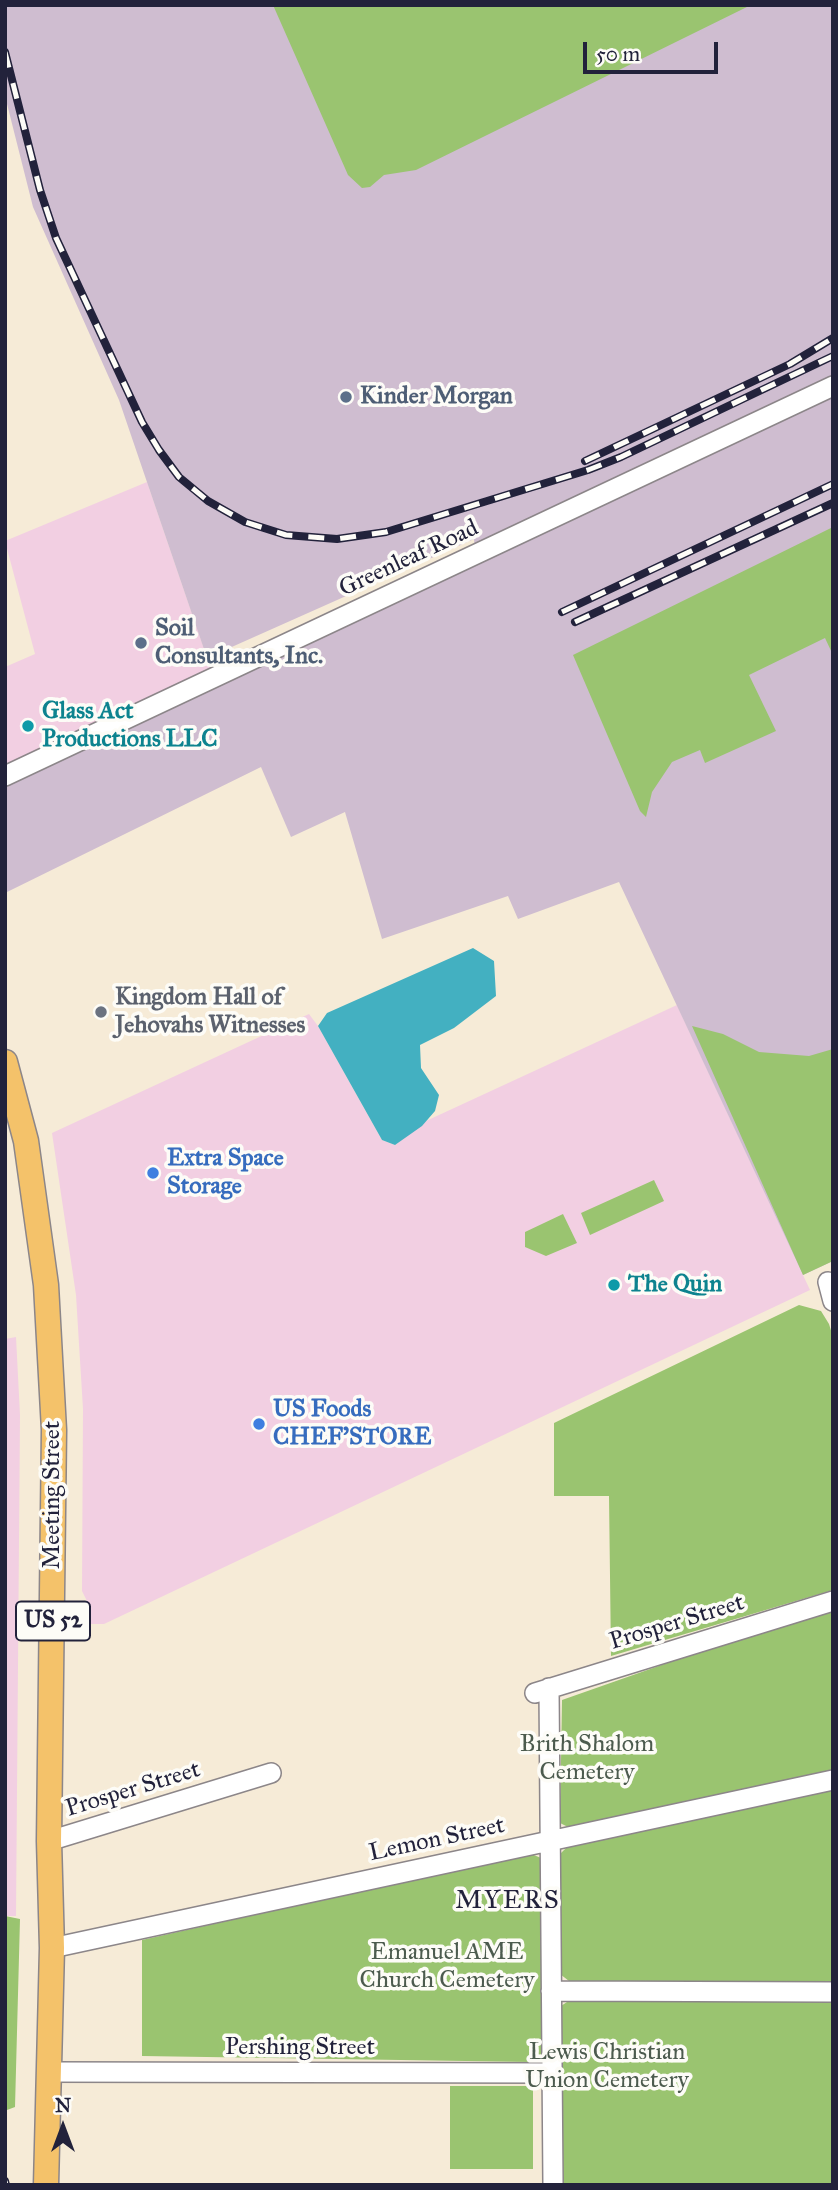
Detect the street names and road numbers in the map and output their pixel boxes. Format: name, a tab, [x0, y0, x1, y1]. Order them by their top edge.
street label: Greenleaf Road	[335, 514, 483, 604]
street label: Meeting Street	[39, 1421, 67, 1569]
street label: Prosper Street	[606, 1589, 748, 1657]
road number: US 52	[16, 1602, 90, 1640]
street label: Prosper Street	[62, 1756, 204, 1824]
street label: Lemon Street	[367, 1812, 507, 1868]
street label: Pershing Street	[225, 2034, 375, 2062]

